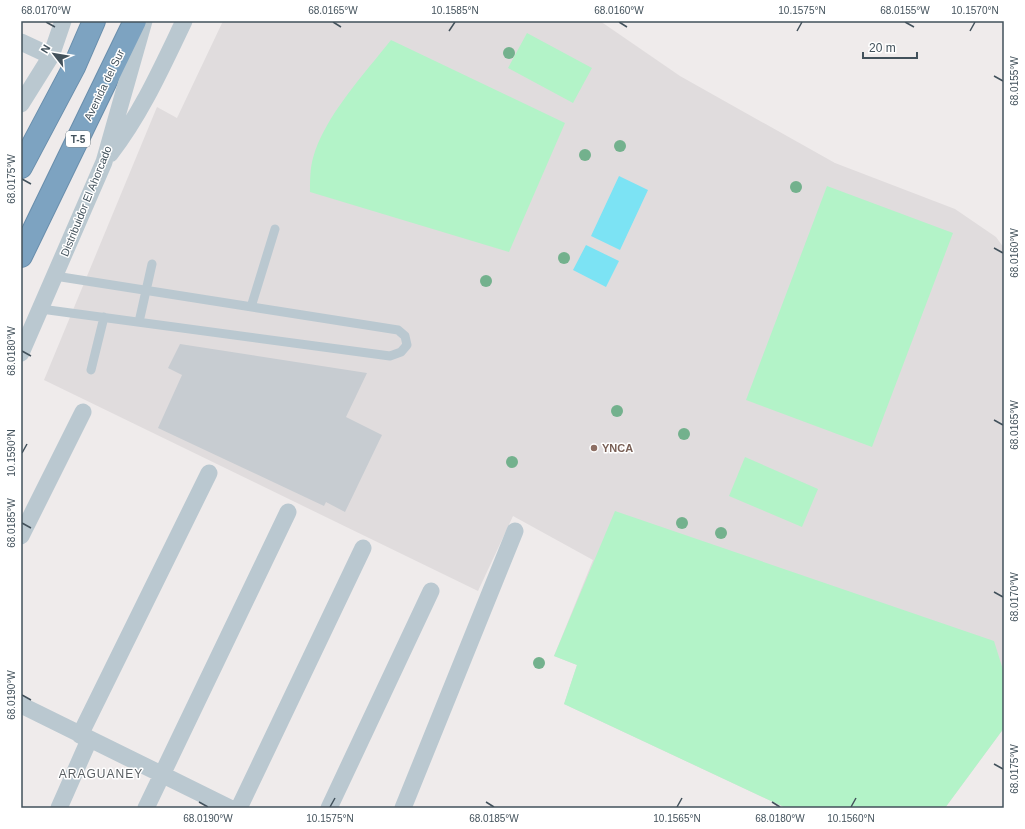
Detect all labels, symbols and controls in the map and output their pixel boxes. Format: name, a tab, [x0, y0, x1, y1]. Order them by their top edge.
text: 68.0170°W	[21, 5, 71, 16]
text: 68.0165°W	[308, 5, 358, 16]
text: 10.1585°N	[431, 5, 479, 16]
text: 68.0160°W	[594, 5, 644, 16]
text: 10.1575°N	[778, 5, 826, 16]
text: 68.0155°W	[880, 5, 930, 16]
text: 10.1570°N	[951, 5, 999, 16]
north arrow	[34, 34, 74, 74]
scale bar	[863, 34, 917, 60]
text: 20 m	[869, 41, 896, 55]
text: N	[38, 42, 53, 55]
street label: Avenida del Sur	[82, 47, 127, 122]
text: 68.0155°W	[1009, 56, 1020, 106]
road number: T-5	[66, 131, 90, 147]
street label: Distribuidor El Ahorcado	[58, 144, 114, 258]
text: 68.0175°W	[6, 154, 17, 204]
text: 68.0160°W	[1009, 228, 1020, 278]
text: 68.0180°W	[6, 326, 17, 376]
text: 68.0165°W	[1009, 400, 1020, 450]
text: 10.1590°N	[6, 429, 17, 477]
place label: YNCA	[602, 442, 633, 454]
marker: YNCA	[589, 443, 599, 453]
text: 68.0185°W	[6, 498, 17, 548]
text: 68.0170°W	[1009, 572, 1020, 622]
text: 68.0190°W	[6, 670, 17, 720]
text: 68.0175°W	[1009, 744, 1020, 794]
district label: ARAGUANEY	[59, 767, 143, 781]
text: 68.0190°W	[183, 813, 233, 824]
text: 10.1575°N	[306, 813, 354, 824]
text: 68.0185°W	[469, 813, 519, 824]
text: 10.1565°N	[653, 813, 701, 824]
text: 68.0180°W	[755, 813, 805, 824]
text: 10.1560°N	[827, 813, 875, 824]

